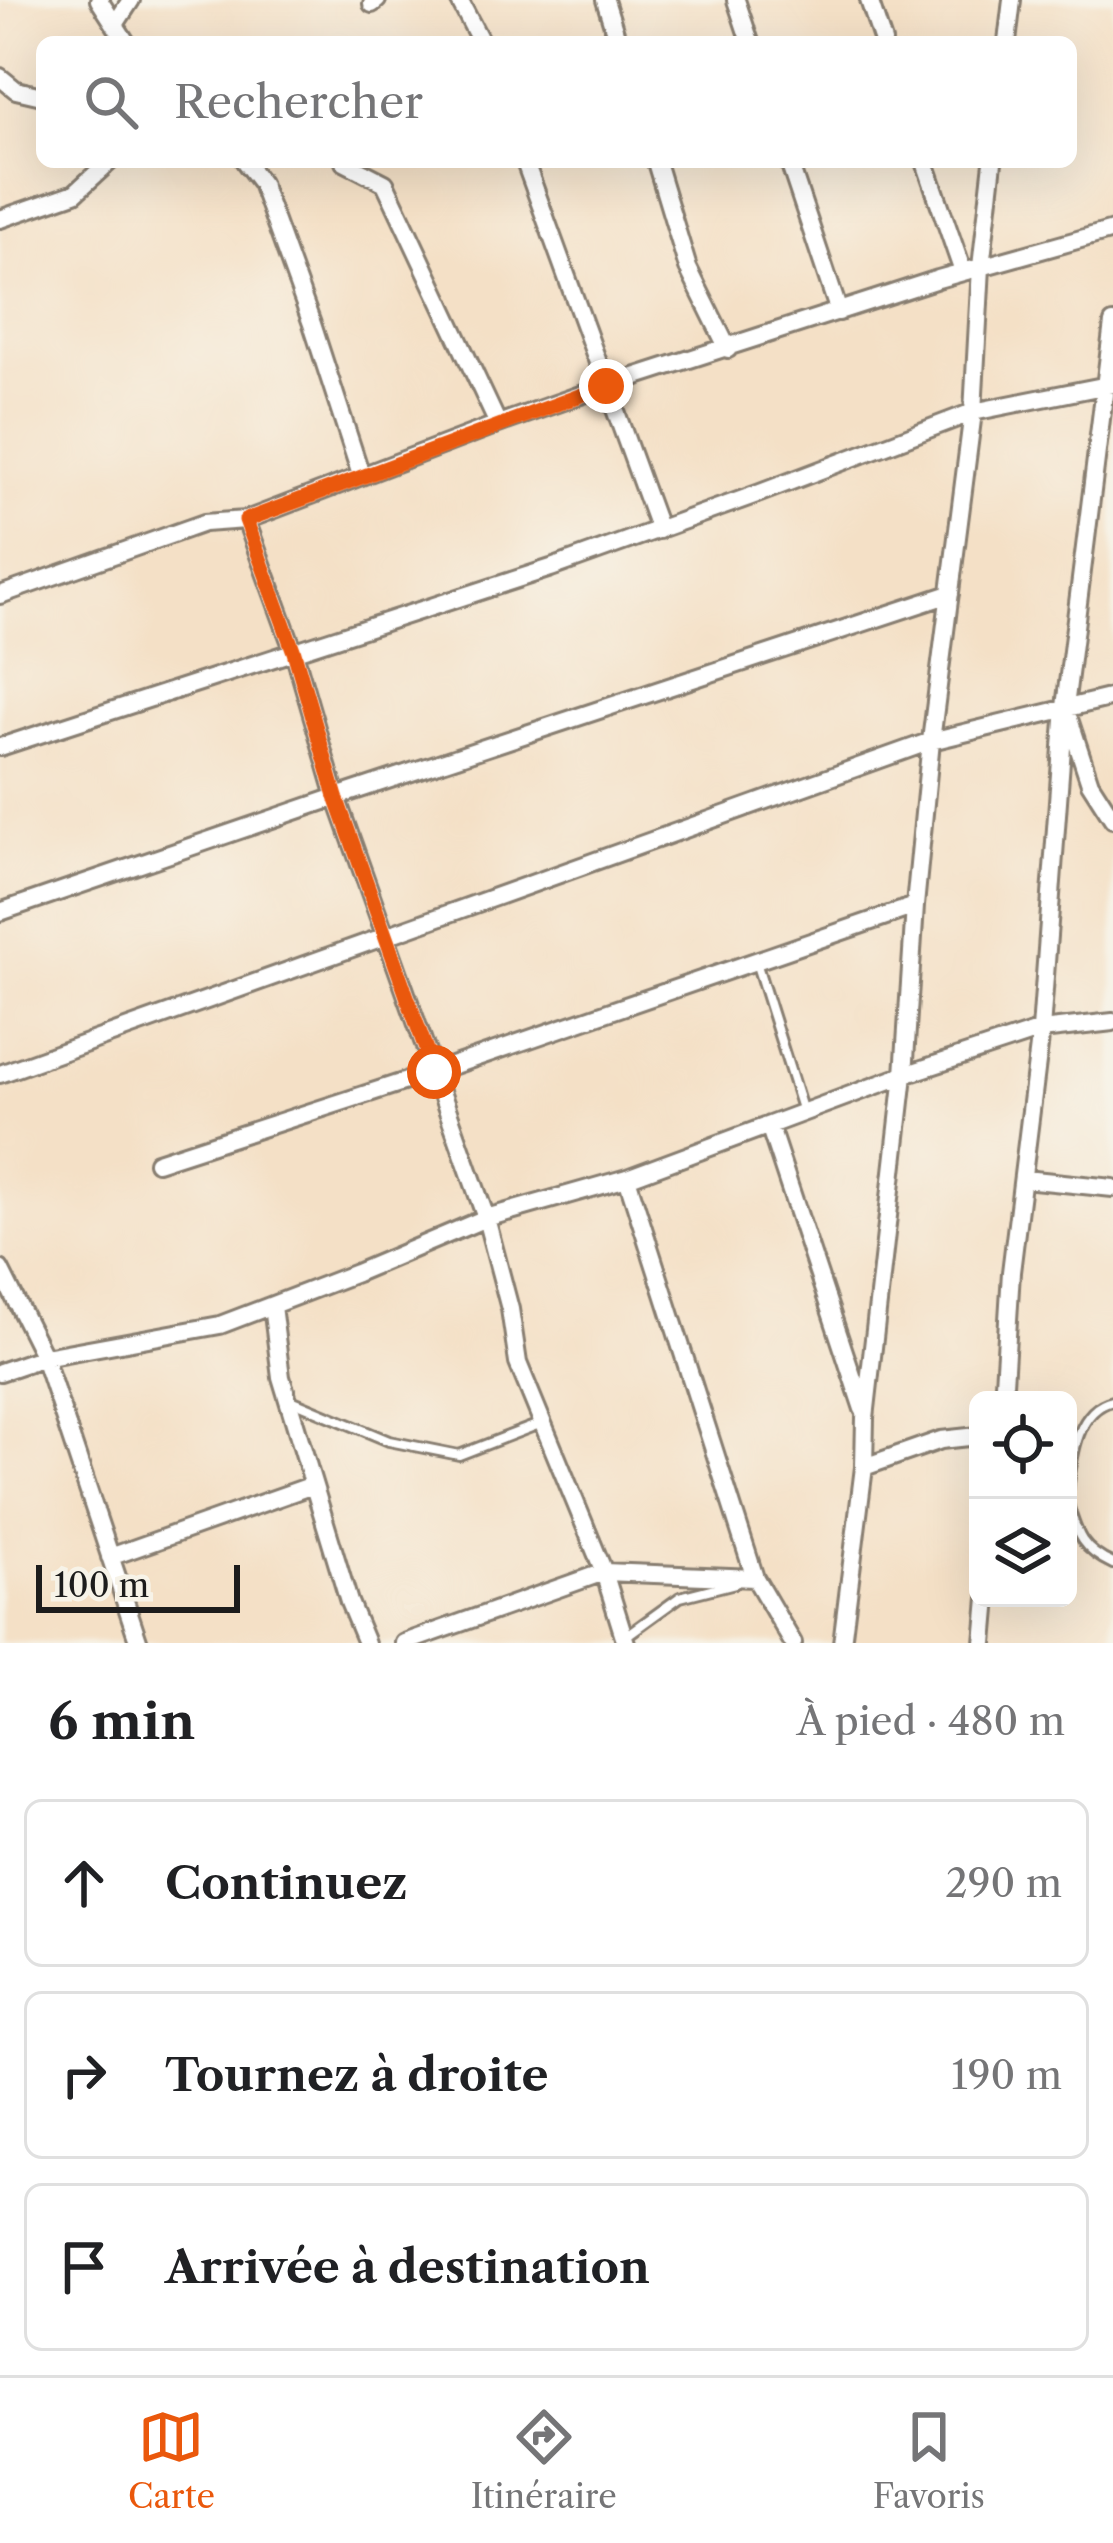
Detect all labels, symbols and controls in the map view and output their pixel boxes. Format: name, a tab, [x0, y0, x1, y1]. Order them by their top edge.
search box	[36, 36, 1077, 168]
icon: search	[78, 69, 144, 135]
text: Rechercher	[174, 74, 423, 130]
route end	[579, 359, 633, 413]
route start	[407, 1045, 461, 1099]
map controls	[969, 1391, 1077, 1607]
button: locate	[969, 1391, 1077, 1499]
button: layers	[969, 1499, 1077, 1607]
scale bar	[36, 1559, 240, 1612]
text: 100 m	[54, 1565, 149, 1606]
text: 6 min	[48, 1690, 195, 1752]
text: À pied · 480 m	[797, 1697, 1065, 1745]
icon: ahead	[51, 1850, 117, 1916]
text: Continuez	[165, 1855, 407, 1911]
text: 290 m	[945, 1859, 1062, 1907]
icon: right	[51, 2042, 117, 2108]
text: Tournez à droite	[165, 2047, 549, 2103]
text: 190 m	[951, 2051, 1062, 2099]
icon: arrive	[51, 2234, 117, 2300]
text: Arrivée à destination	[165, 2239, 650, 2295]
tab: Carte	[128, 2404, 215, 2517]
tab: Itinéraire	[471, 2404, 617, 2517]
tab: Favoris	[873, 2404, 985, 2517]

